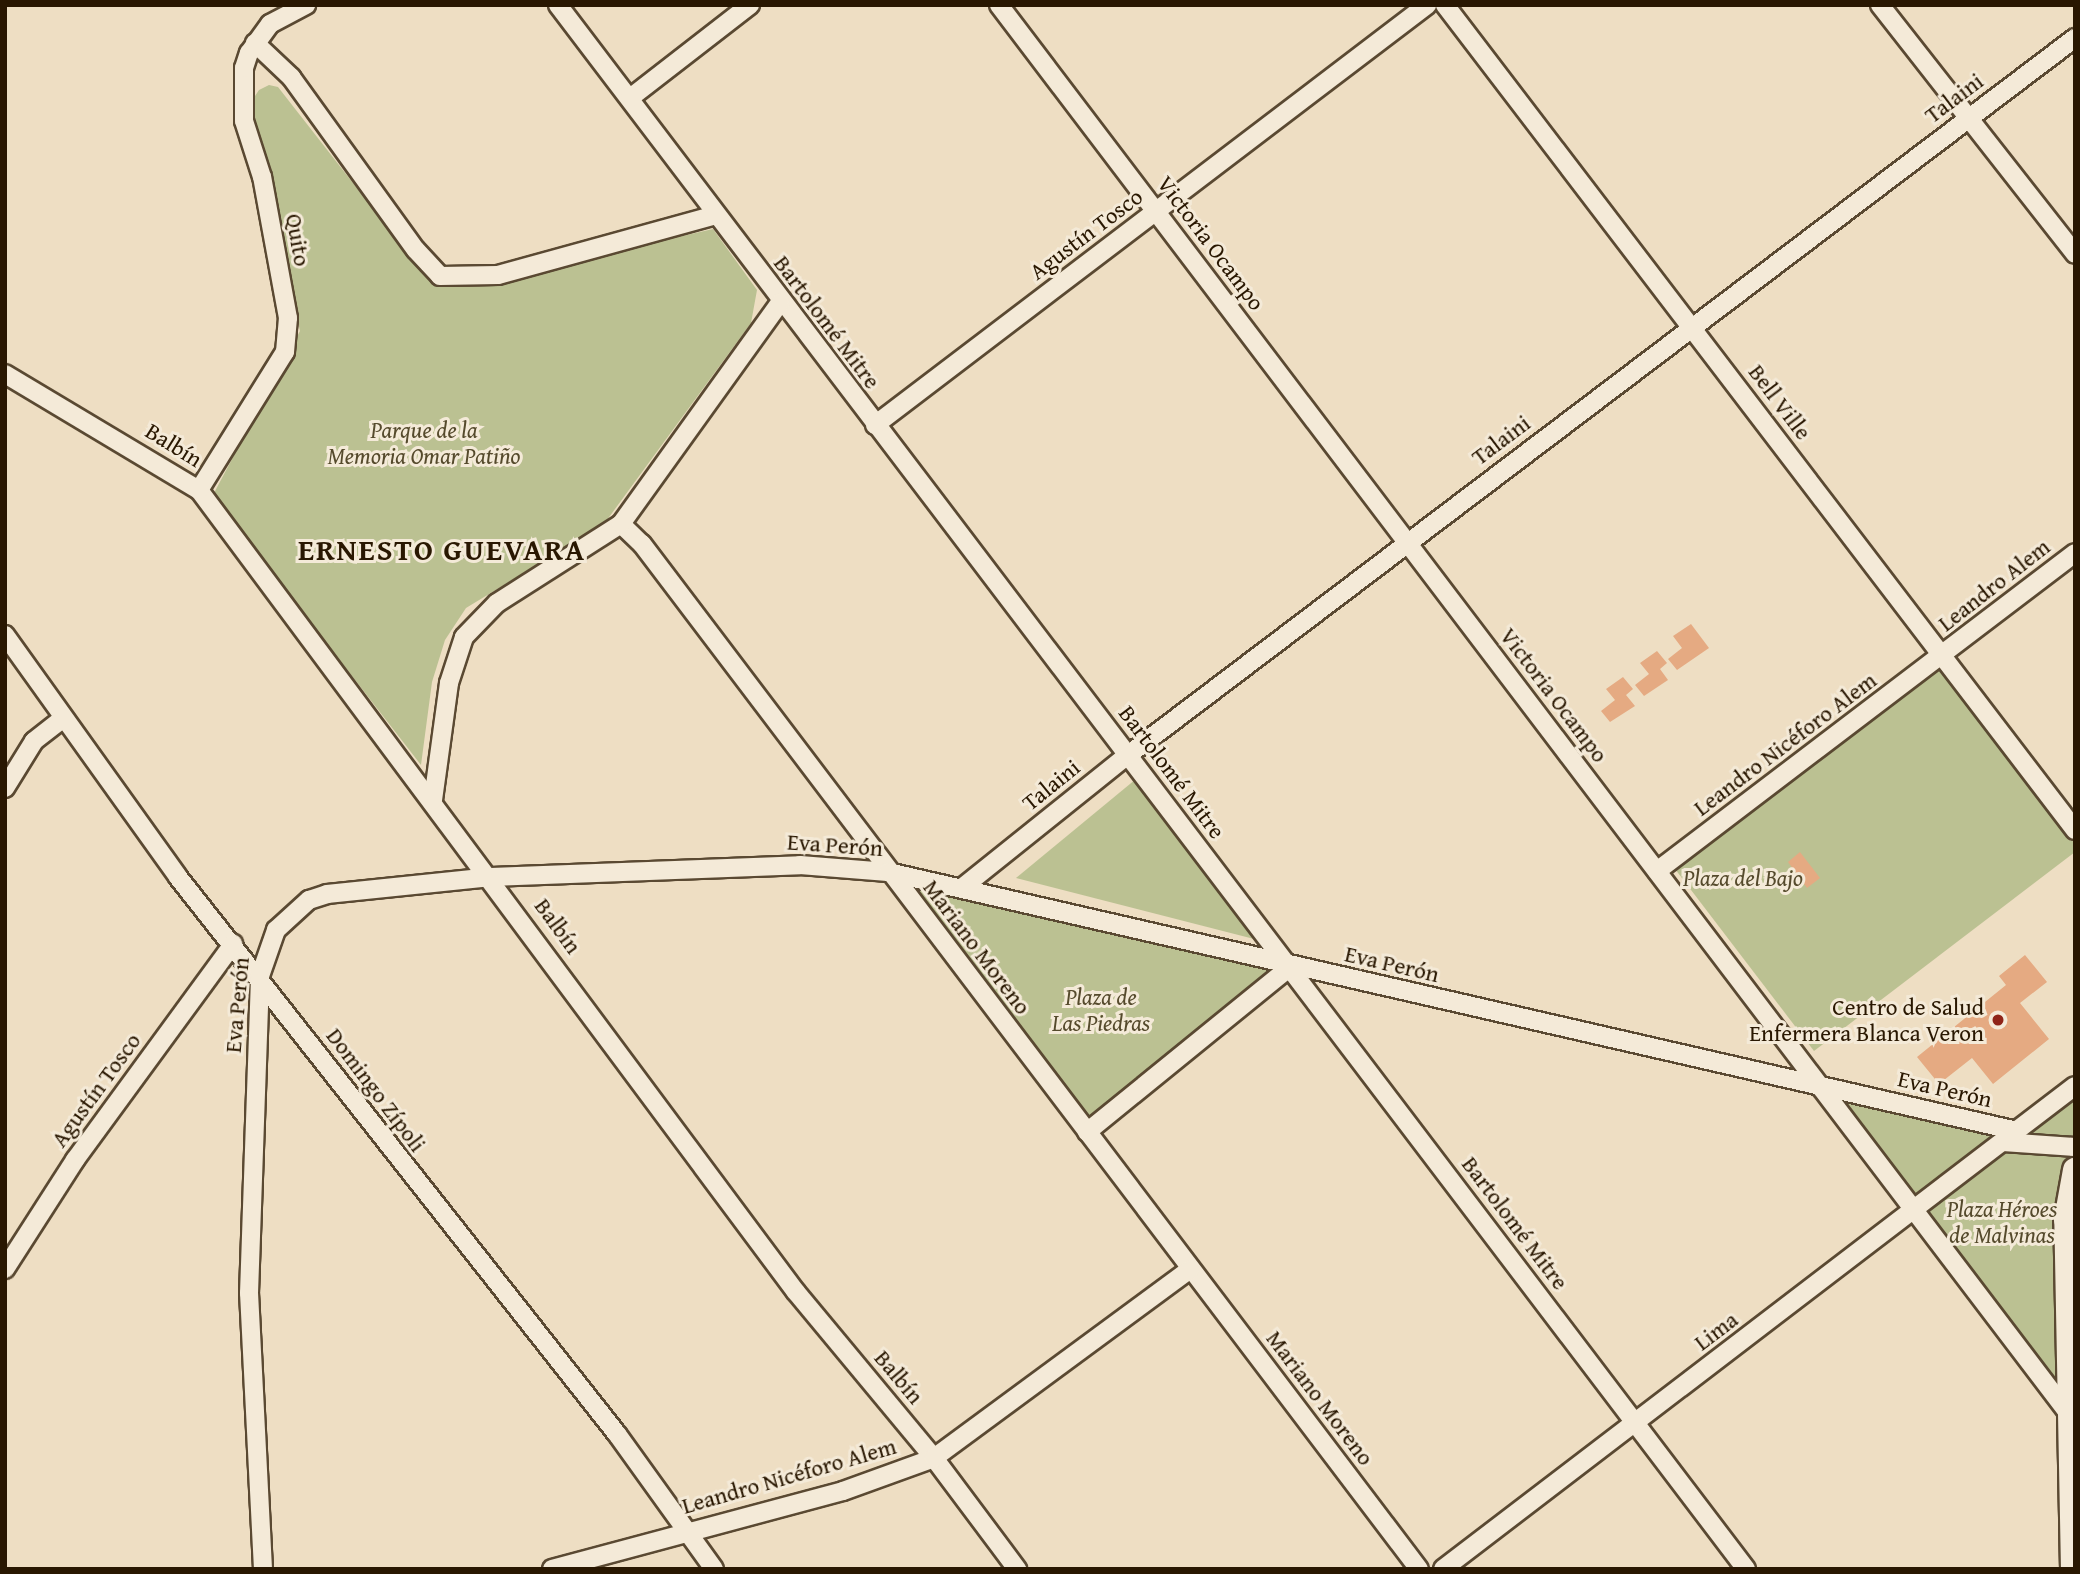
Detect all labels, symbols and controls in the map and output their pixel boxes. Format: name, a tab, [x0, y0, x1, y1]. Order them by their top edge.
street label: Talaini	[1919, 67, 1989, 129]
street label: Victoria Ocampo	[1151, 170, 1271, 316]
street label: Agustín Tosco	[1024, 183, 1148, 285]
street label: Quito	[280, 212, 316, 268]
street label: Bartolomé Mitre	[768, 250, 886, 394]
street label: Bell Ville	[1743, 359, 1817, 445]
street label: Talaini	[1466, 409, 1536, 471]
park label: Parque de la Memoria Omar Patiño	[328, 416, 520, 470]
street label: Balbín	[141, 417, 207, 473]
district label: ERNESTO GUEVARA	[300, 531, 584, 567]
street label: Leandro Alem	[1933, 533, 2055, 637]
street label: Victoria Ocampo	[1494, 622, 1614, 768]
street label: Leandro Nicéforo Alem	[1688, 666, 1882, 822]
street label: Bartolomé Mitre	[1113, 700, 1231, 844]
street label: Talaini	[1017, 754, 1085, 816]
street label: Eva Perón	[786, 828, 884, 862]
park label: Plaza del Bajo	[1683, 864, 1803, 892]
street label: Mariano Moreno	[917, 874, 1037, 1020]
street label: Balbín	[529, 893, 587, 959]
street label: Eva Perón	[1342, 940, 1442, 988]
street label: Eva Perón	[219, 956, 255, 1054]
park label: Plaza de Las Piedras	[1052, 983, 1150, 1037]
place label: Centro de Salud Enfermera Blanca Veron	[1749, 993, 1984, 1047]
marker: Centro de Salud Enfermera Blanca Veron	[1990, 1012, 2006, 1028]
street label: Domingo Zípoli	[320, 1023, 432, 1157]
street label: Agustín Tosco	[45, 1028, 147, 1152]
street label: Eva Perón	[1895, 1065, 1995, 1113]
street label: Bartolomé Mitre	[1456, 1151, 1574, 1295]
park label: Plaza Héroes de Malvinas	[1947, 1195, 2057, 1249]
street label: Lima	[1689, 1306, 1743, 1356]
street label: Mariano Moreno	[1260, 1325, 1380, 1471]
street label: Balbín	[869, 1345, 929, 1409]
street label: Leandro Nicéforo Alem	[679, 1432, 899, 1520]

